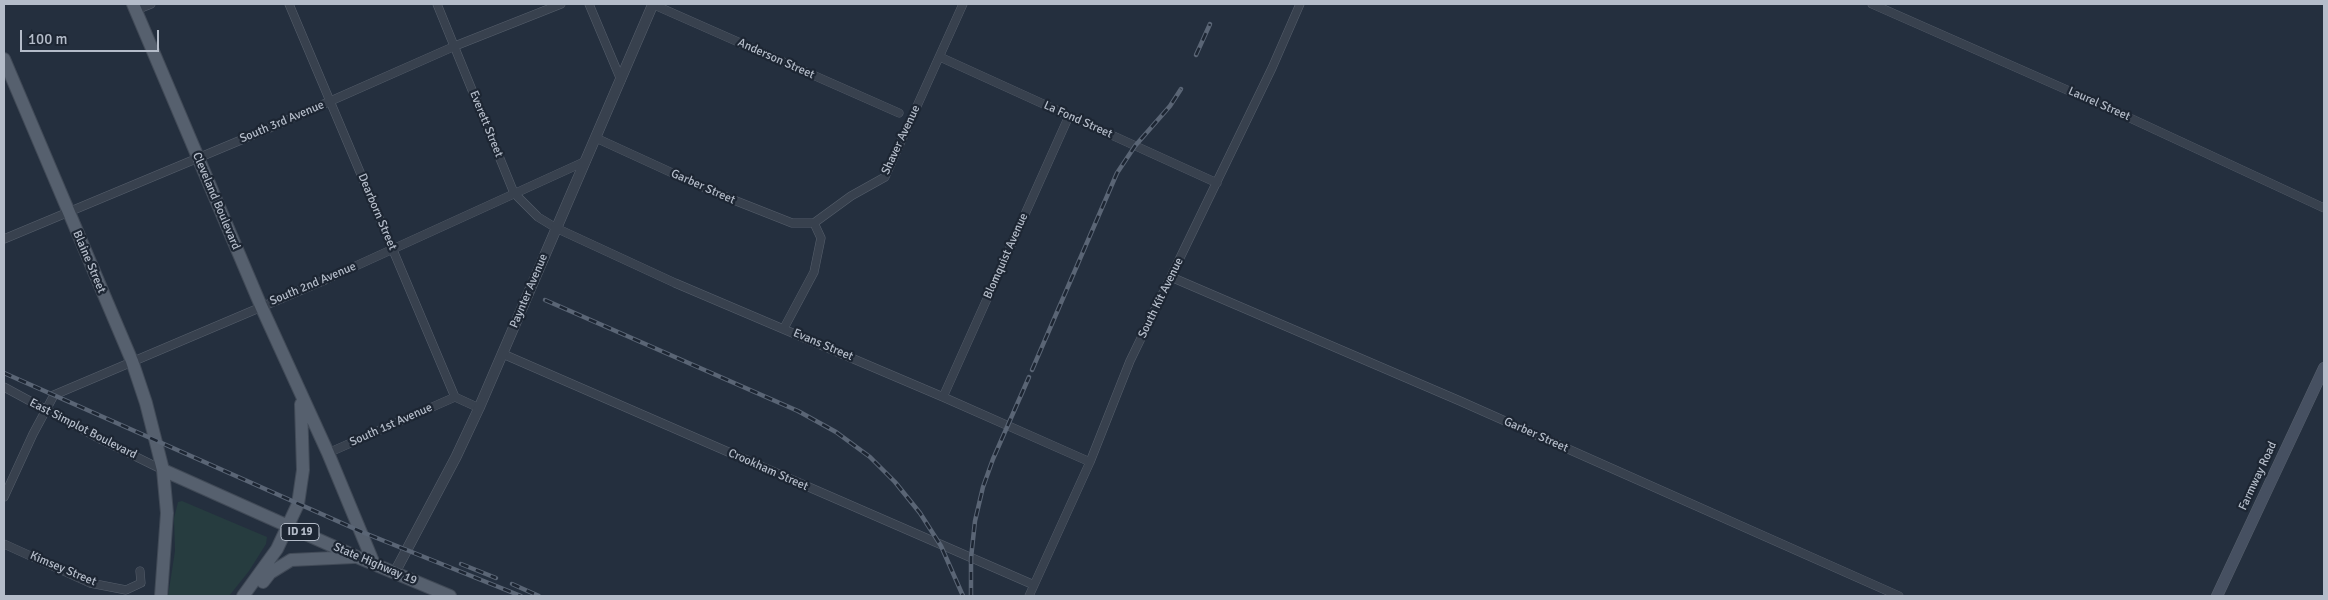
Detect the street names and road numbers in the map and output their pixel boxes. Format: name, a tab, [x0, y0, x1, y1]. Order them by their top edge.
street label: Anderson Street	[735, 36, 817, 82]
street label: Laurel Street	[2066, 84, 2132, 124]
street label: Everett Street	[466, 89, 506, 159]
street label: South 3rd Avenue	[238, 98, 326, 146]
street label: La Fond Street	[1041, 98, 1115, 142]
street label: Shaver Avenue	[879, 103, 923, 177]
street label: Cleveland Boulevard	[189, 150, 243, 252]
street label: Garber Street	[669, 166, 737, 208]
street label: Dearborn Street	[354, 172, 400, 252]
street label: Blomquist Avenue	[981, 211, 1031, 301]
street label: Blaine Street	[69, 229, 109, 295]
street label: Paynter Avenue	[507, 252, 551, 330]
street label: South Kit Avenue	[1135, 255, 1187, 341]
street label: South 2nd Avenue	[268, 259, 358, 309]
street label: Evans Street	[791, 326, 855, 364]
street label: East Simplot Boulevard	[27, 396, 139, 462]
street label: South 1st Avenue	[347, 400, 435, 450]
street label: Garber Street	[1502, 414, 1570, 456]
street label: Farmway Road	[2236, 439, 2280, 513]
street label: Crookham Street	[726, 446, 810, 494]
road number: ID 19	[281, 524, 319, 540]
street label: State Highway 19	[331, 540, 419, 588]
street label: Kimsey Street	[28, 549, 98, 589]

